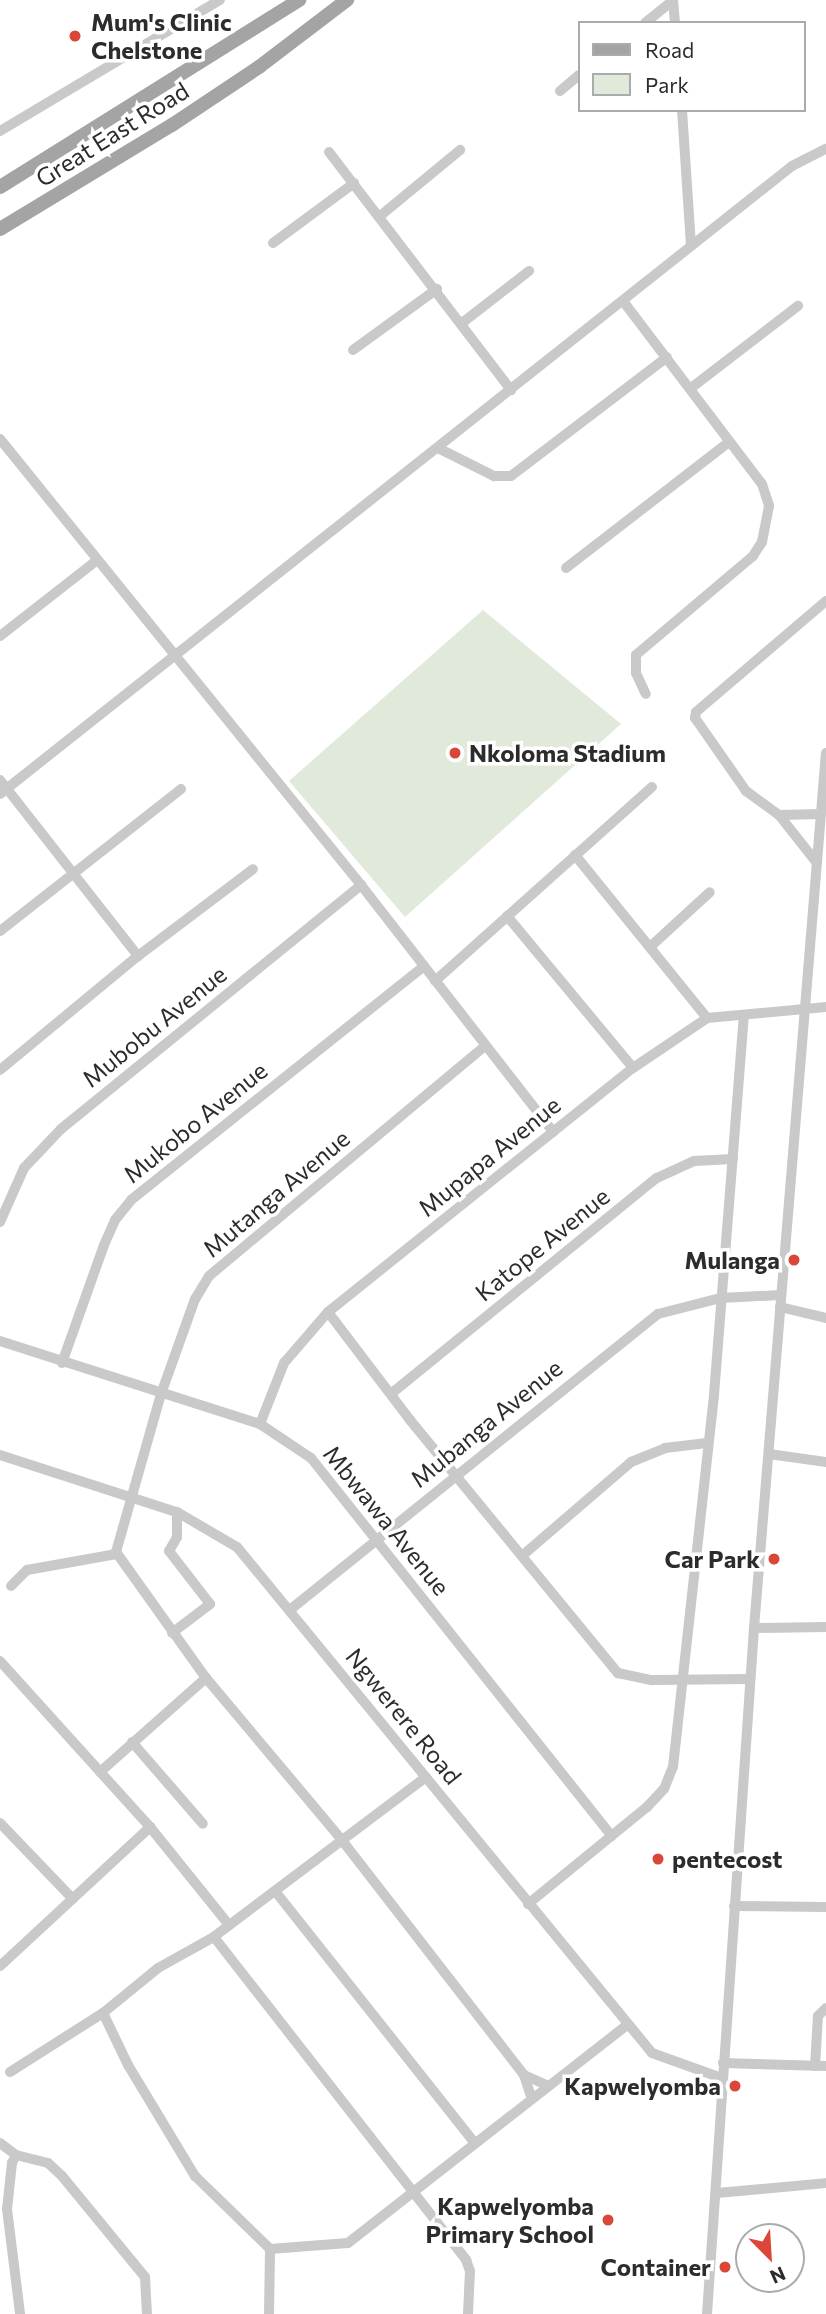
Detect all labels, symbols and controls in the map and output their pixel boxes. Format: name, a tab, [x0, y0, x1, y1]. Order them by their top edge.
place label: Mum's Clinic Chelstone	[91, 8, 232, 64]
legend	[578, 21, 805, 112]
marker: Mum's Clinic Chelstone	[65, 26, 85, 46]
text: Road	[645, 37, 694, 62]
text: Park	[645, 72, 689, 97]
street label: Great East Road	[30, 76, 194, 192]
place label: Nkoloma Stadium	[469, 739, 666, 767]
marker: Nkoloma Stadium	[447, 745, 463, 761]
street label: Mubobu Avenue	[76, 959, 232, 1093]
street label: Mukobo Avenue	[117, 1055, 273, 1189]
street label: Mupapa Avenue	[412, 1090, 566, 1222]
street label: Mutanga Avenue	[197, 1123, 355, 1263]
street label: Katope Avenue	[469, 1181, 615, 1307]
place label: Mulanga	[685, 1246, 780, 1274]
marker: Mulanga	[786, 1252, 802, 1268]
street label: Mubanga Avenue	[404, 1353, 568, 1493]
street label: Mbwawa Avenue	[318, 1439, 456, 1601]
place label: Car Park	[665, 1545, 760, 1573]
marker: Car Park	[766, 1551, 782, 1567]
street label: Ngwerere Road	[340, 1642, 468, 1790]
place label: pentecost	[672, 1845, 782, 1873]
marker: pentecost	[650, 1851, 666, 1867]
place label: Kapwelyomba	[564, 2072, 721, 2100]
marker: Kapwelyomba	[727, 2078, 743, 2094]
place label: Kapwelyomba Primary School	[425, 2192, 594, 2248]
marker: Kapwelyomba Primary School	[600, 2212, 616, 2228]
north arrow	[735, 2223, 805, 2293]
place label: Container	[600, 2253, 711, 2281]
marker: Container	[717, 2259, 733, 2275]
text: N	[767, 2262, 789, 2289]

